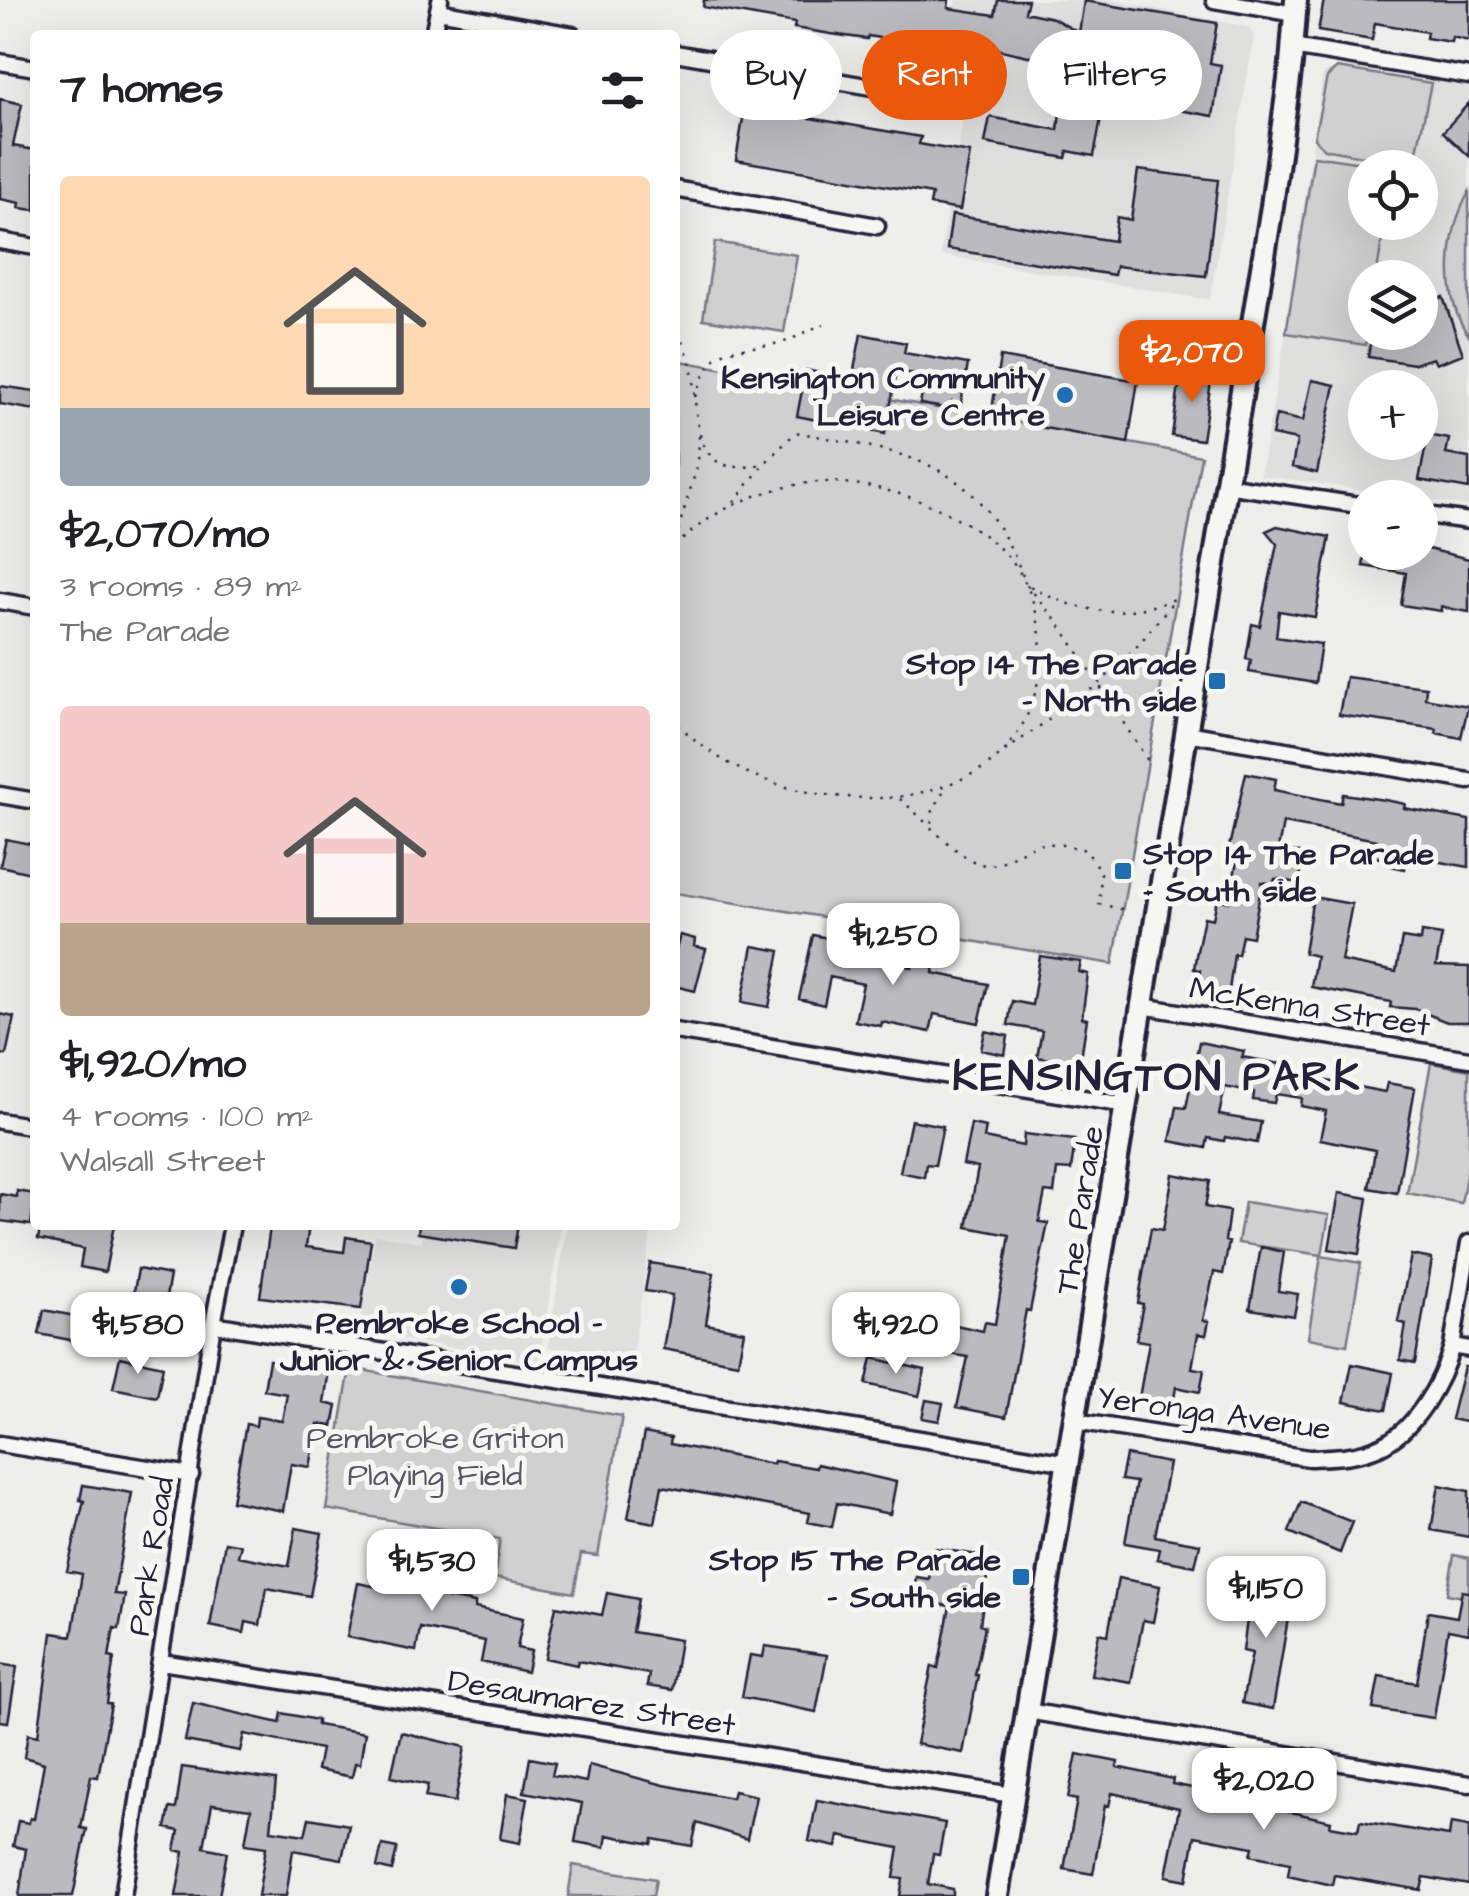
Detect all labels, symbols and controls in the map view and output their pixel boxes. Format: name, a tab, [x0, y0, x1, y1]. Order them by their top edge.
chip: Buy	[710, 30, 842, 120]
chip: Rent	[862, 30, 1007, 120]
chip: Filters	[1027, 30, 1202, 120]
text: 7 homes	[60, 61, 224, 119]
icon: filters	[595, 63, 650, 118]
map controls	[1348, 150, 1438, 570]
button: locate	[1348, 150, 1438, 240]
icon: home	[265, 241, 445, 421]
button: layers	[1348, 260, 1438, 350]
pin: $2,070	[1111, 320, 1273, 405]
text: $2,070	[1141, 330, 1243, 375]
place label: Kensington Community Leisure Centre	[721, 356, 1045, 438]
button: +	[1348, 370, 1438, 460]
marker: Kensington Community Leisure Centre	[1054, 384, 1076, 406]
button: −	[1348, 480, 1438, 570]
text: $2,070/mo	[60, 506, 269, 564]
text: 3 rooms · 89 m²	[60, 564, 303, 609]
text: The Parade	[60, 609, 230, 654]
place label: Stop 14 The Parade - North side	[905, 642, 1197, 724]
marker: Stop 14 The Parade - North side	[1206, 670, 1228, 692]
icon: home	[265, 771, 445, 951]
place label: Stop 14 The Parade - South side	[1142, 832, 1434, 914]
marker: Stop 14 The Parade - South side	[1112, 860, 1134, 882]
pin: $1,250	[812, 903, 974, 988]
text: $1,250	[849, 913, 937, 958]
street label: McKenna Street	[1186, 966, 1433, 1049]
text: $1,920/mo	[60, 1036, 246, 1094]
district label: KENSINGTON PARK	[952, 1049, 1362, 1107]
text: 4 rooms · 100 m²	[60, 1094, 314, 1139]
street label: The Parade	[1045, 1123, 1116, 1298]
text: Walsall Street	[60, 1139, 265, 1184]
marker: Pembroke School - Junior & Senior Campus	[448, 1276, 470, 1298]
pin: $1,580	[57, 1292, 219, 1377]
pin: $1,920	[815, 1292, 977, 1377]
place label: Pembroke School - Junior & Senior Campus	[279, 1301, 638, 1383]
text: $1,580	[92, 1302, 184, 1347]
text: $1,920	[854, 1302, 938, 1347]
street label: Yeronga Avenue	[1094, 1375, 1334, 1452]
park label: Pembroke Griton Playing Field	[306, 1416, 564, 1498]
street label: Park Road	[117, 1474, 186, 1639]
pin: $1,530	[351, 1529, 513, 1614]
place label: Stop 15 The Parade - South side	[708, 1538, 1001, 1620]
text: $1,530	[389, 1539, 475, 1584]
pin: $1,150	[1185, 1556, 1347, 1641]
marker: Stop 15 The Parade - South side	[1010, 1566, 1032, 1588]
text: $1,150	[1229, 1566, 1303, 1611]
street label: Desaumarez Street	[445, 1659, 739, 1748]
pin: $2,020	[1183, 1748, 1345, 1833]
text: $2,020	[1214, 1758, 1314, 1803]

